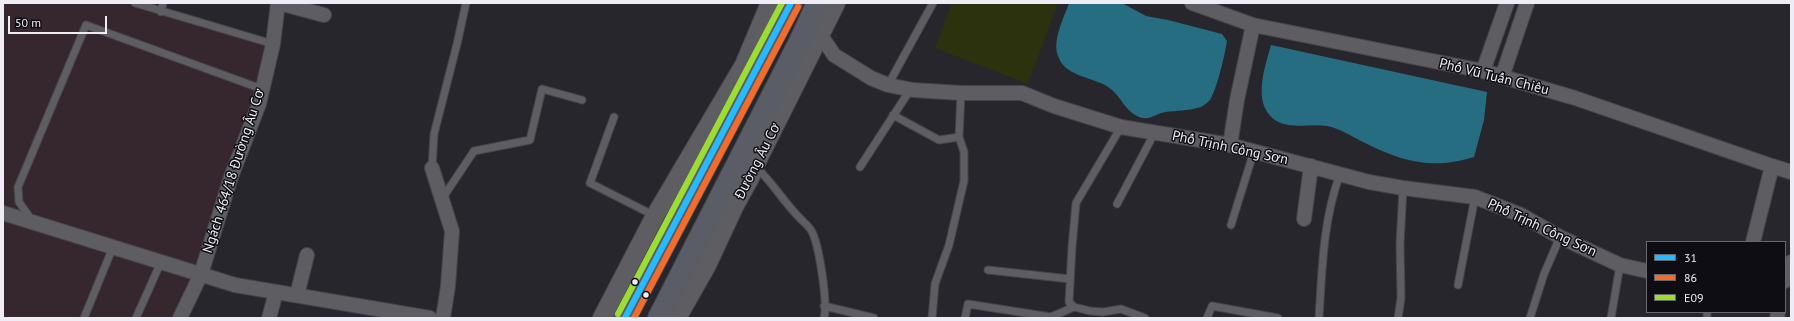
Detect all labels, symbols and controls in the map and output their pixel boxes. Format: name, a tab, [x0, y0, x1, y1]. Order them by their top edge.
scale bar	[10, 8, 109, 34]
text: 50 m	[15, 15, 41, 30]
street label: Phố Vũ Tuấn Chiêu	[1437, 55, 1551, 99]
street label: Ngách 464/18 Đường Âu Cơ	[199, 87, 269, 255]
street label: Đường Âu Cơ	[732, 120, 784, 202]
street label: Phố Trịnh Công Sơn	[1170, 128, 1290, 168]
street label: Phố Trịnh Công Sơn	[1485, 195, 1599, 261]
legend	[1646, 241, 1786, 313]
text: 31	[1684, 250, 1697, 265]
text: 86	[1684, 270, 1697, 285]
unlabelled marker	[630, 277, 640, 287]
unlabelled marker	[641, 290, 651, 300]
text: E09	[1684, 290, 1704, 305]

